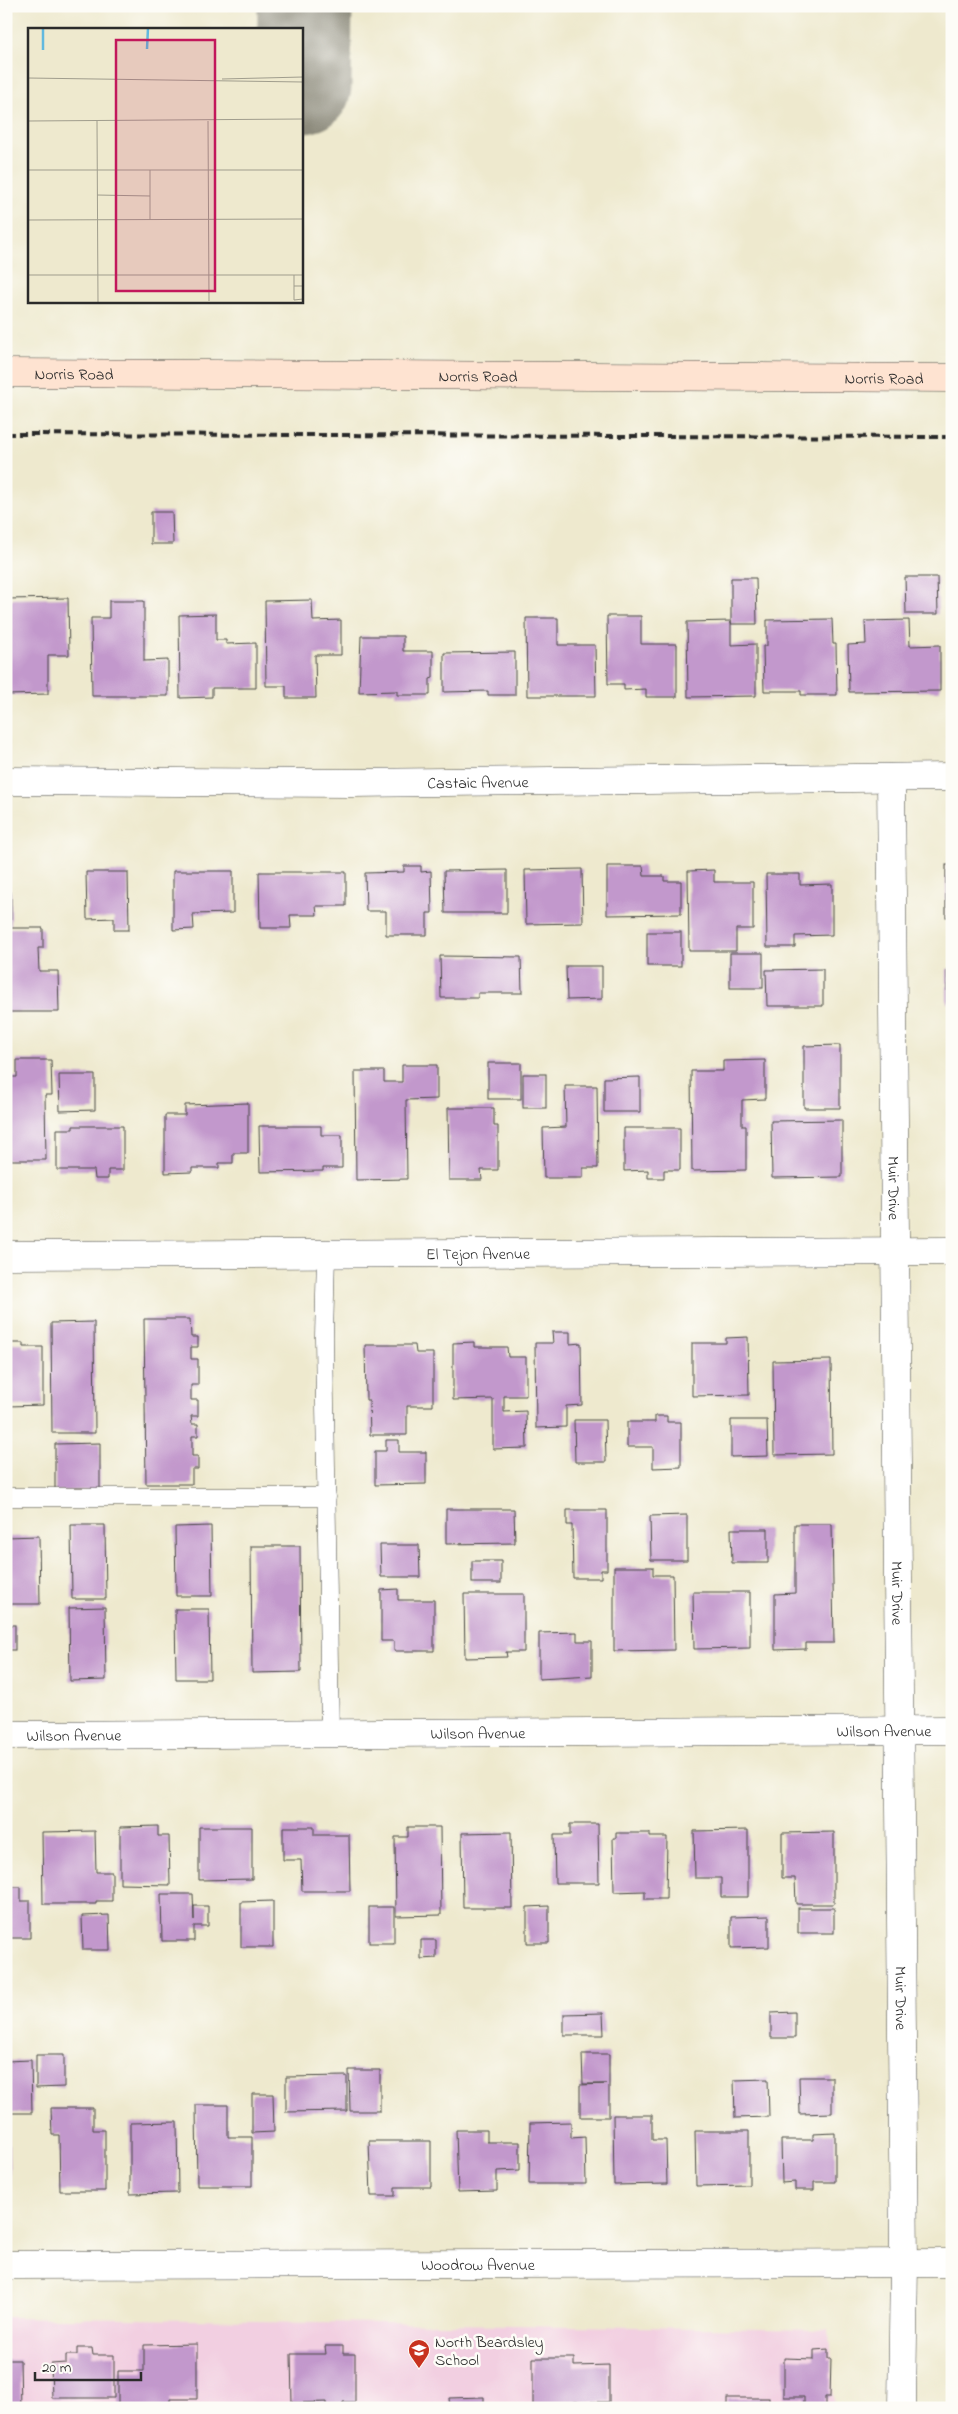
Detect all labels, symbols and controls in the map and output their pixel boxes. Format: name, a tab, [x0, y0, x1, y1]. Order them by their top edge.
inset map	[28, 28, 302, 302]
street label: Norris Road	[34, 363, 114, 388]
street label: Norris Road	[438, 365, 518, 390]
street label: Norris Road	[844, 367, 924, 392]
street label: Castaic Avenue	[427, 771, 530, 796]
street label: Muir Drive	[880, 1156, 905, 1221]
street label: El Tejon Avenue	[426, 1243, 531, 1267]
street label: Muir Drive	[884, 1561, 908, 1626]
street label: Wilson Avenue	[836, 1720, 932, 1745]
street label: Wilson Avenue	[430, 1722, 526, 1747]
street label: Wilson Avenue	[26, 1724, 122, 1749]
street label: Muir Drive	[887, 1966, 912, 2031]
street label: Woodrow Avenue	[421, 2254, 536, 2278]
place label: North Beardsley School	[435, 2331, 544, 2373]
school or university icon: North Beardsley School	[407, 2338, 431, 2369]
scale bar	[35, 2349, 141, 2381]
text: 20 m	[42, 2357, 72, 2379]

